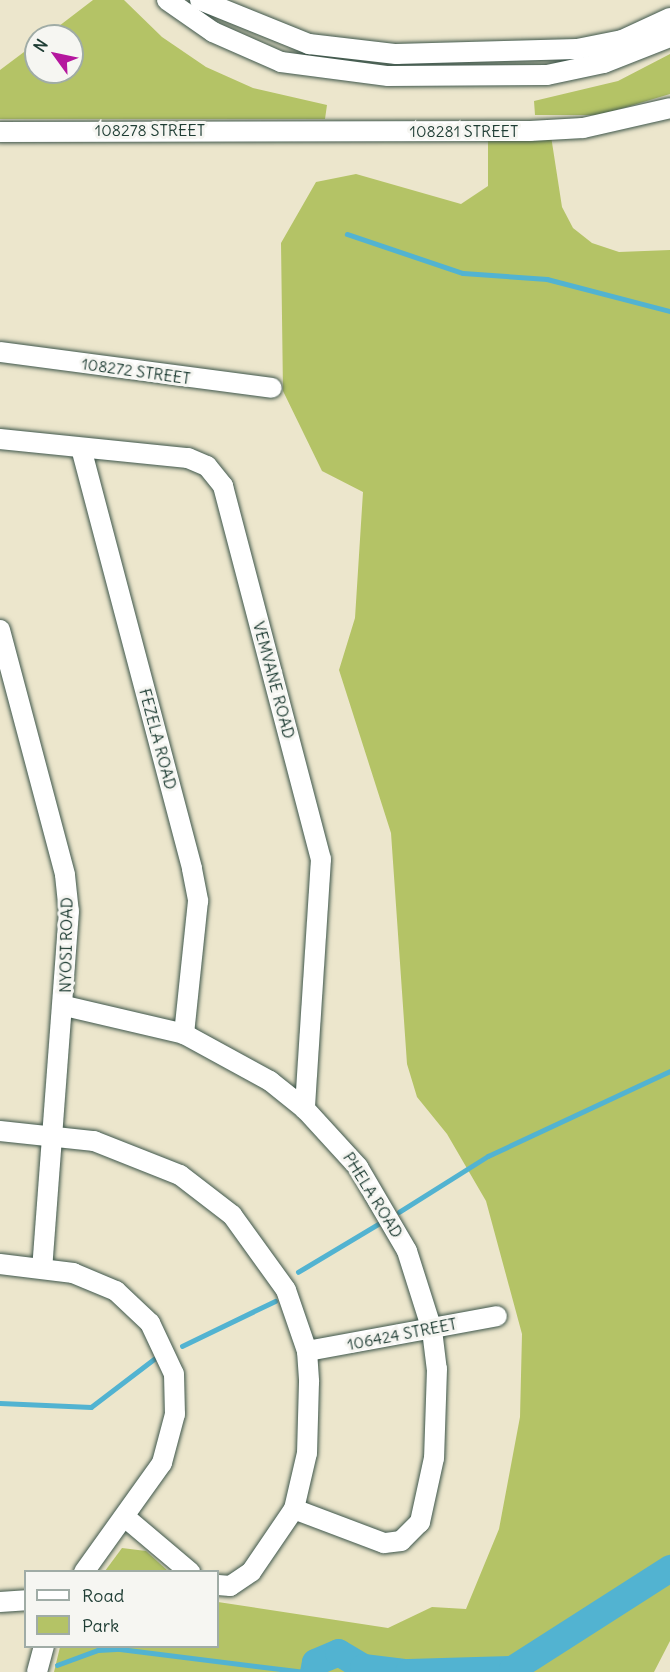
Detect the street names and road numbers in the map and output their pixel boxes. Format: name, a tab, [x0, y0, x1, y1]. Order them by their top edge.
street label: 108278 STREET	[95, 120, 205, 140]
street label: 108281 STREET	[410, 121, 518, 141]
street label: 108272 STREET	[80, 354, 192, 388]
street label: VEMVANE ROAD	[249, 619, 299, 741]
street label: FEZELA ROAD	[135, 686, 181, 792]
street label: NYOSI ROAD	[56, 897, 76, 993]
street label: PHELA ROAD	[339, 1149, 407, 1241]
street label: 106424 STREET	[345, 1314, 459, 1354]

